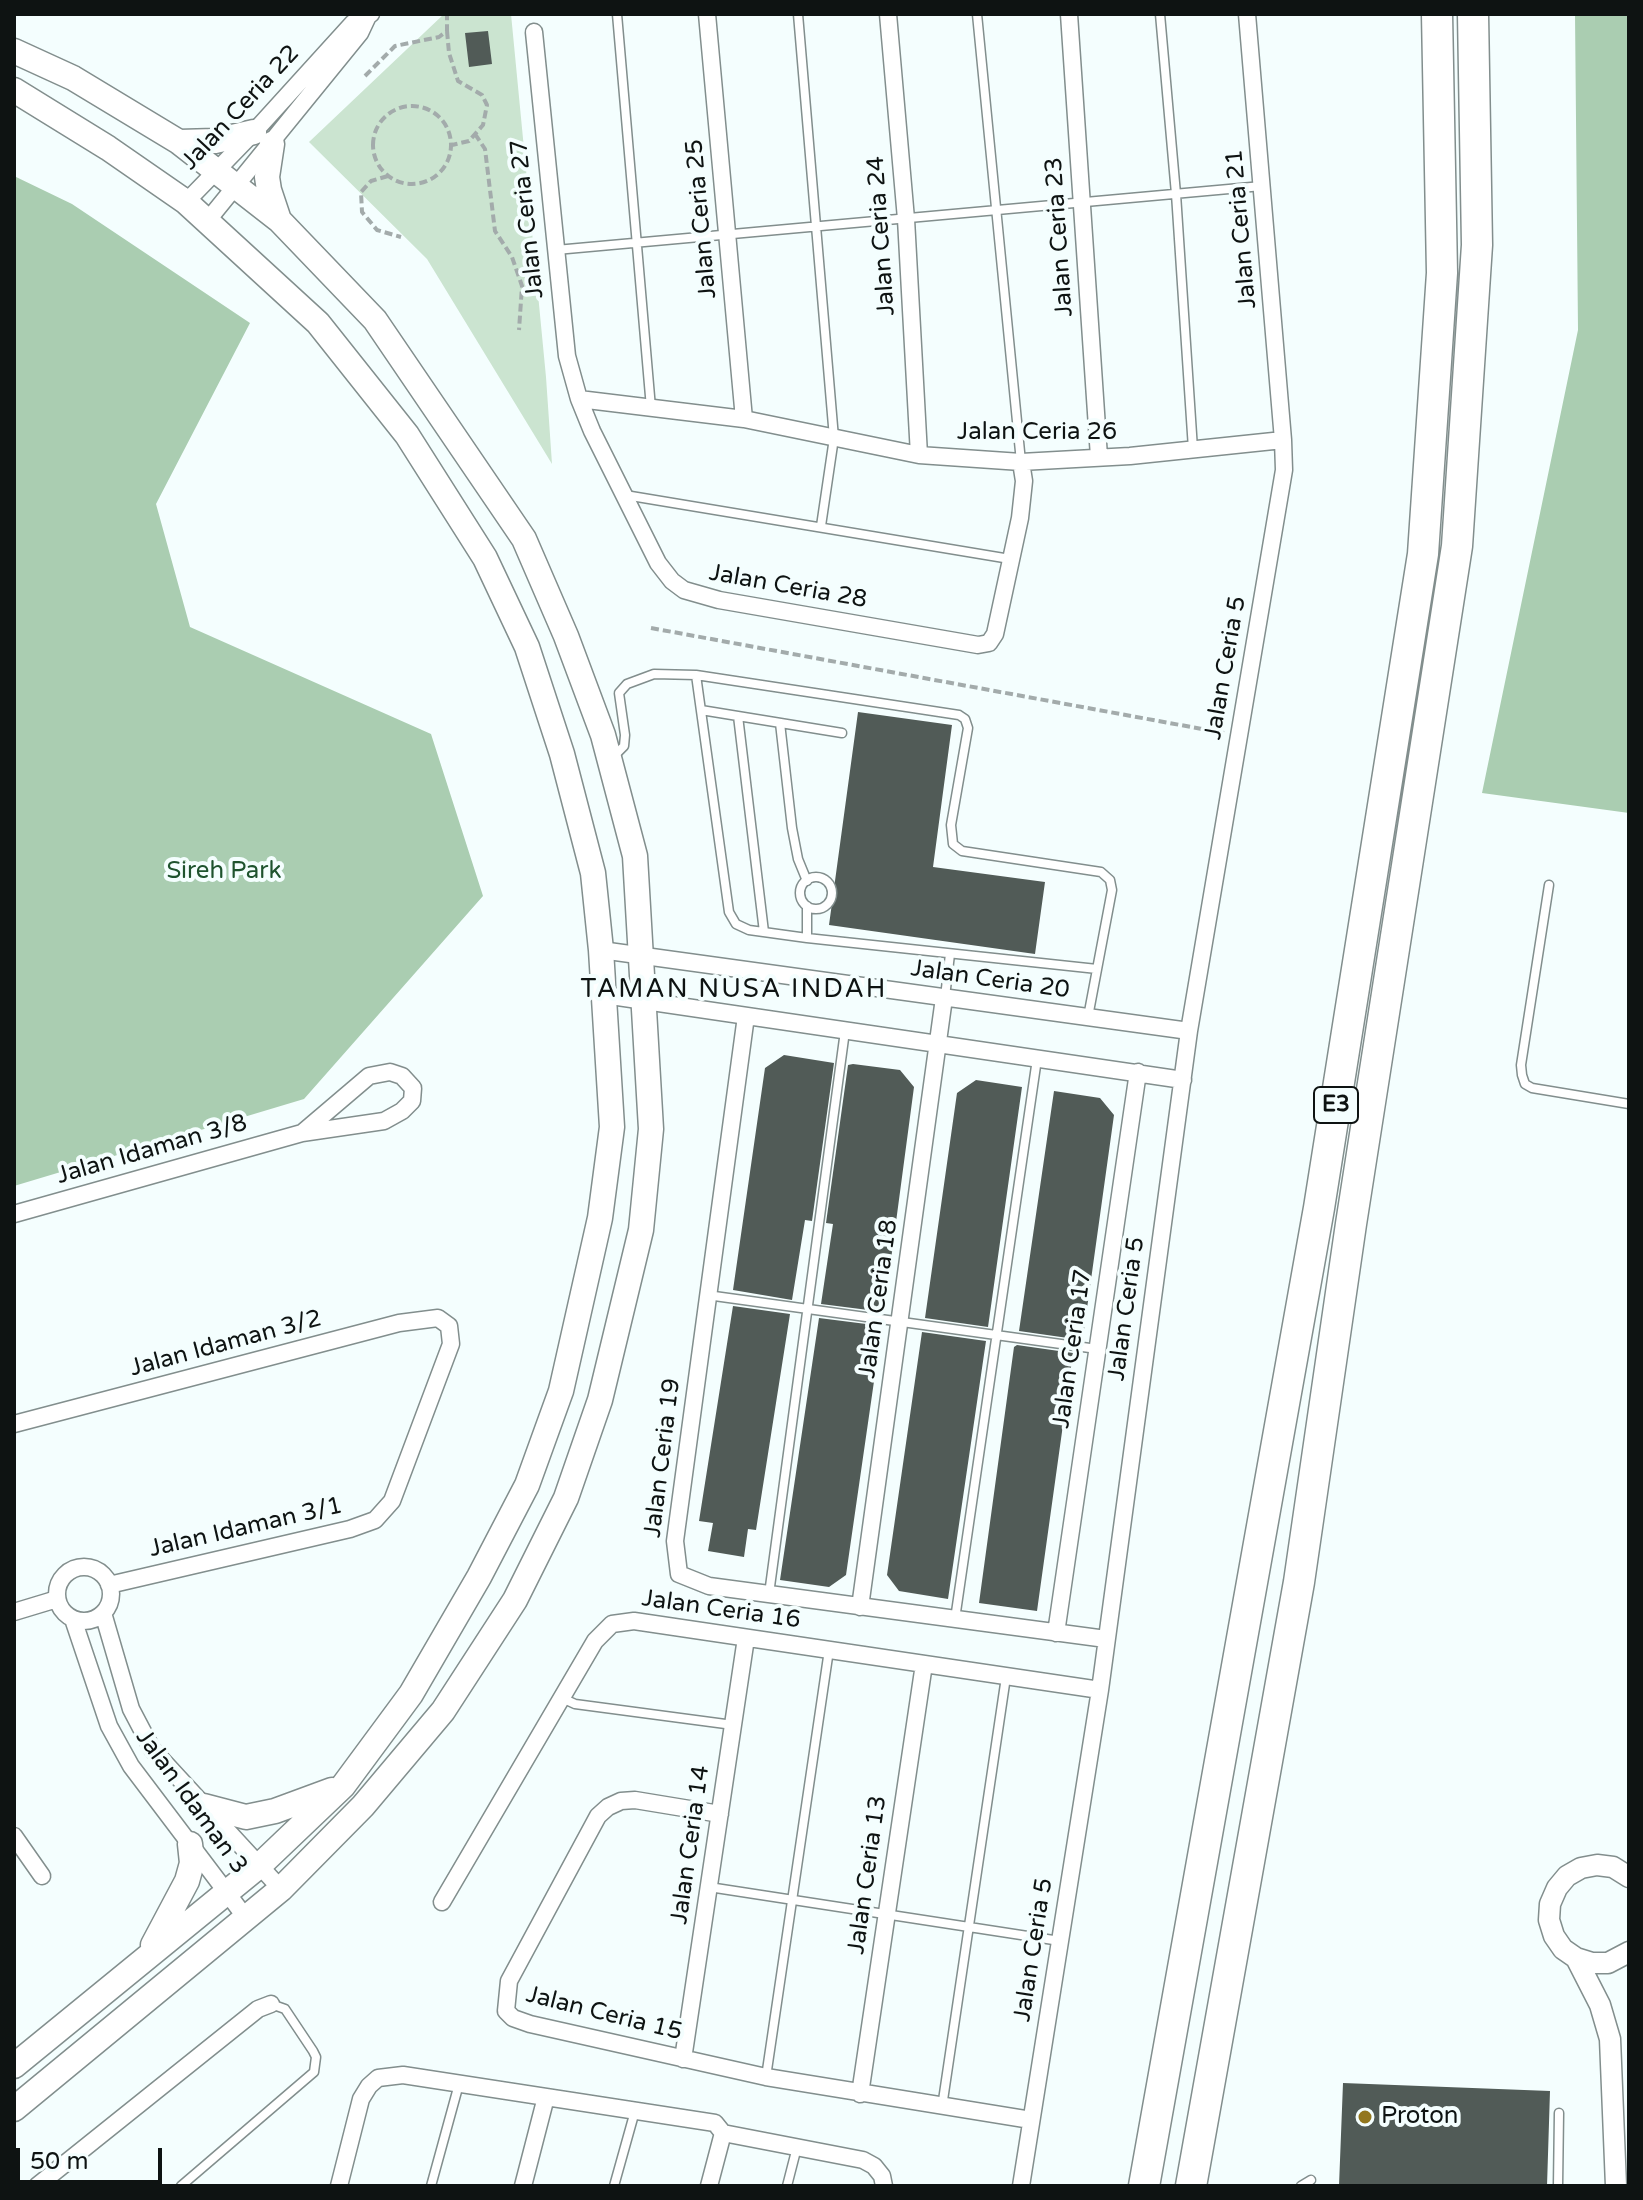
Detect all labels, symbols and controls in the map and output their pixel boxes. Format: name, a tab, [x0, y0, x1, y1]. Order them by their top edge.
street label: Jalan Ceria 22	[176, 40, 306, 176]
street label: Jalan Ceria 27	[505, 138, 551, 300]
street label: Jalan Ceria 25	[681, 138, 723, 300]
street label: Jalan Ceria 21	[1221, 148, 1263, 310]
street label: Jalan Ceria 24	[862, 155, 902, 317]
street label: Jalan Ceria 23	[1040, 156, 1080, 318]
street label: Jalan Ceria 26	[957, 419, 1117, 447]
street label: Jalan Ceria 28	[707, 559, 869, 615]
street label: Jalan Ceria 5	[1199, 594, 1253, 742]
park label: Sireh Park	[166, 858, 282, 886]
street label: Jalan Ceria 20	[909, 955, 1071, 1005]
district label: TAMAN NUSA INDAH	[581, 974, 887, 1006]
road number: E3	[1314, 1087, 1358, 1123]
street label: Jalan Idaman 3/8	[53, 1109, 251, 1191]
street label: Jalan Ceria 18	[854, 1218, 904, 1380]
street label: Jalan Ceria 5	[1103, 1235, 1151, 1383]
street label: Jalan Ceria 17	[1048, 1268, 1098, 1430]
street label: Jalan Idaman 3/2	[127, 1305, 325, 1383]
street label: Jalan Ceria 19	[639, 1377, 687, 1539]
street label: Jalan Idaman 3/1	[147, 1492, 345, 1564]
street label: Jalan Ceria 16	[640, 1585, 802, 1635]
street label: Jalan Idaman 3	[129, 1724, 253, 1880]
street label: Jalan Ceria 14	[666, 1764, 716, 1926]
street label: Jalan Ceria 13	[843, 1794, 893, 1956]
street label: Jalan Ceria 5	[1008, 1876, 1060, 2024]
street label: Jalan Ceria 15	[523, 1981, 685, 2047]
place label: Proton	[1381, 2103, 1458, 2131]
marker: Proton	[1356, 2108, 1374, 2126]
scale bar	[20, 2132, 166, 2182]
text: 50 m	[30, 2147, 88, 2176]

